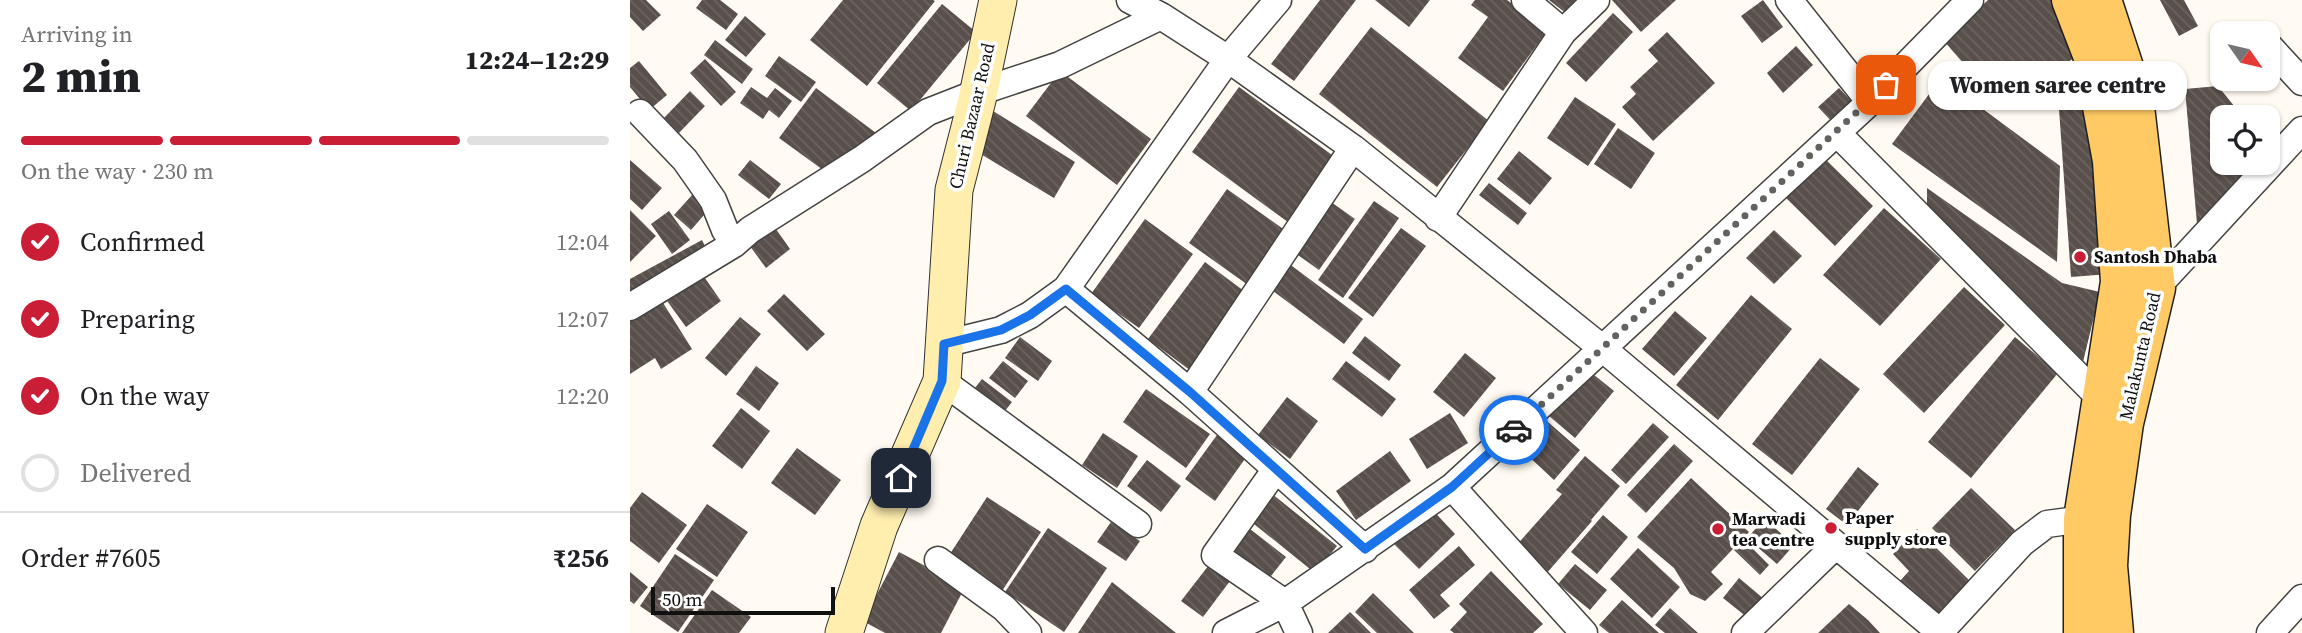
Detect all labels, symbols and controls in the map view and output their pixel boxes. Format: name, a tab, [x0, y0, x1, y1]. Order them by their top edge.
text: Arriving in	[21, 18, 133, 50]
north arrow	[2210, 21, 2280, 91]
map controls	[2210, 21, 2280, 175]
street label: Churi Bazaar Road	[943, 40, 1000, 191]
text: 12:24–12:29	[465, 42, 609, 78]
text: 2 min	[21, 44, 141, 107]
pin	[1856, 55, 1916, 115]
callout: Women saree centre	[1928, 60, 2187, 110]
icon: bag	[1867, 66, 1905, 104]
text: Women saree centre	[1949, 69, 2166, 101]
button: locate	[2210, 105, 2280, 175]
text: On the way · 230 m	[21, 155, 214, 187]
icon: check	[21, 223, 59, 261]
text: Confirmed	[80, 224, 205, 260]
text: 12:04	[556, 226, 609, 258]
place label: Santosh Dhaba	[2094, 244, 2218, 269]
marker: Santosh Dhaba	[2072, 249, 2088, 265]
street label: Malakunta Road	[2113, 289, 2166, 422]
icon: check	[21, 300, 59, 338]
text: Preparing	[80, 301, 195, 337]
text: 12:07	[556, 303, 609, 335]
icon: check	[21, 377, 59, 415]
text: On the way	[80, 378, 209, 414]
text: 12:20	[556, 380, 609, 412]
courier	[1479, 395, 1549, 465]
icon: car	[1495, 411, 1533, 449]
pin	[871, 448, 931, 508]
text: Delivered	[80, 455, 191, 491]
icon: home	[882, 459, 920, 497]
place label: Paper supply store	[1845, 505, 1947, 551]
place label: Marwadi tea centre	[1732, 506, 1814, 552]
marker: Paper supply store	[1823, 520, 1839, 536]
marker: Marwadi tea centre	[1710, 521, 1726, 537]
text: Order #7605	[21, 540, 161, 576]
text: ₹256	[553, 540, 609, 576]
scale bar	[651, 584, 835, 616]
text: 50 m	[662, 586, 703, 612]

